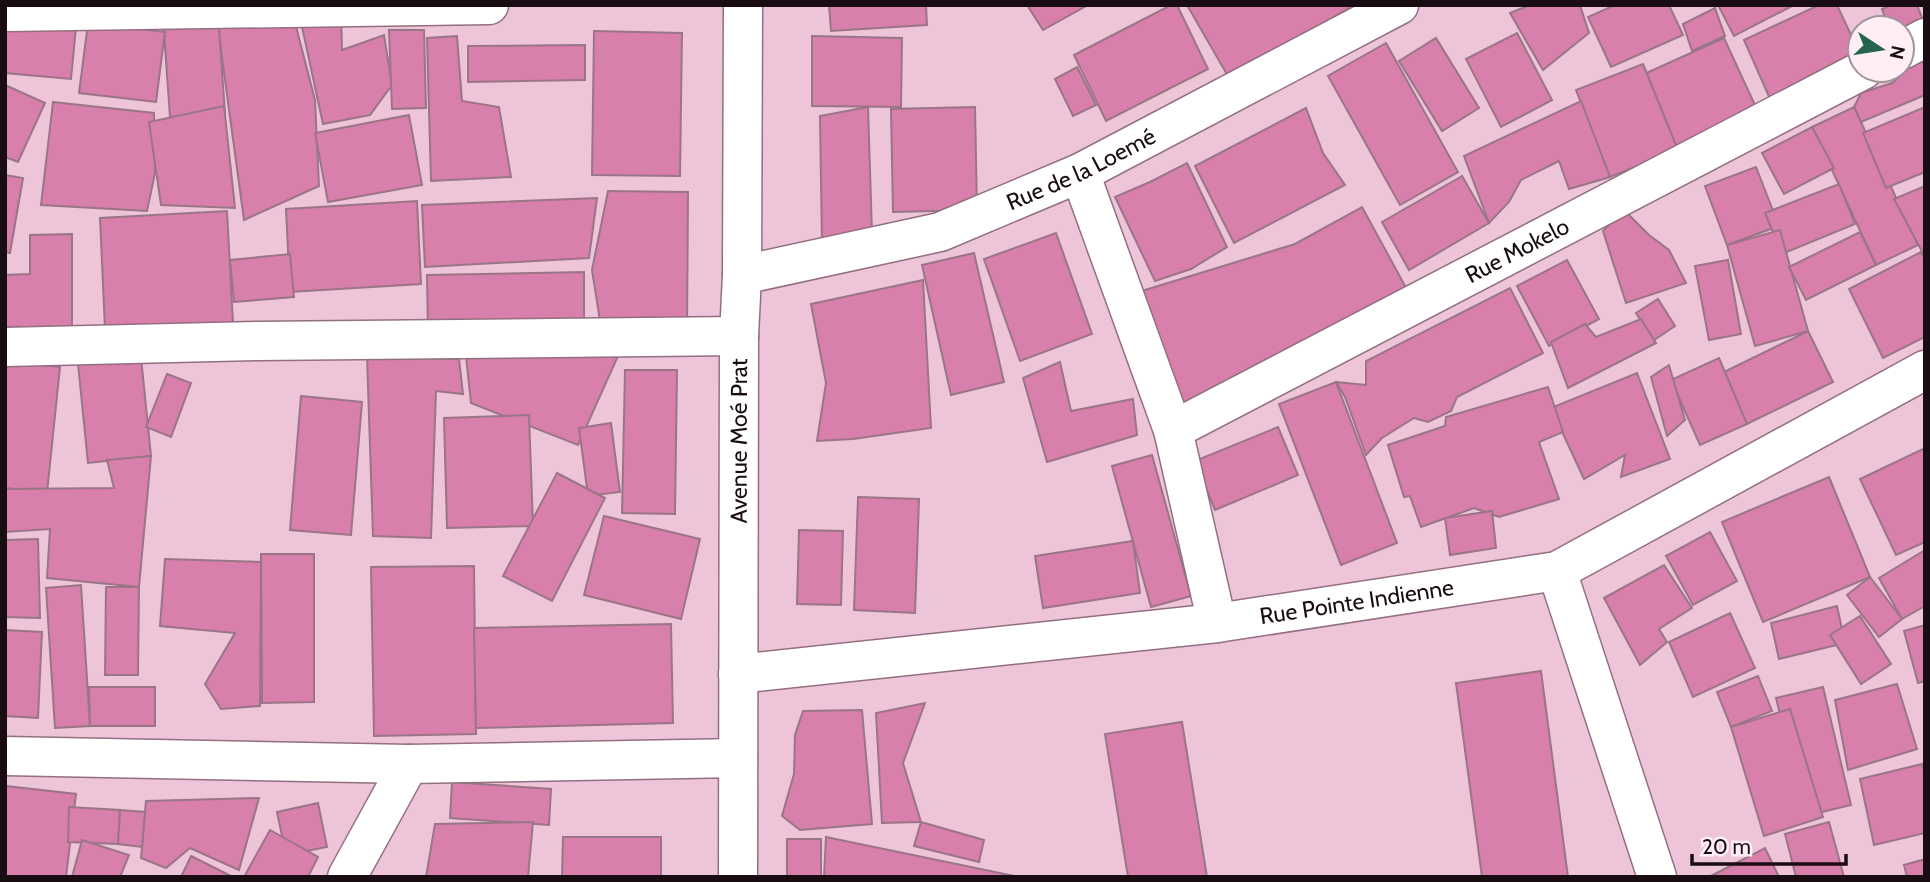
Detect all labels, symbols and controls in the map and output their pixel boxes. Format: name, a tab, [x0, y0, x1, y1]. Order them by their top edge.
north arrow	[1846, 14, 1916, 84]
text: N	[1884, 43, 1910, 61]
street label: Rue de la Loemé	[1002, 122, 1160, 216]
street label: Rue Mokelo	[1460, 212, 1574, 289]
street label: Avenue Moé Prat	[725, 358, 753, 523]
street label: Rue Pointe Indienne	[1258, 573, 1456, 630]
scale bar	[1692, 822, 1846, 866]
text: 20 m	[1702, 834, 1751, 859]

